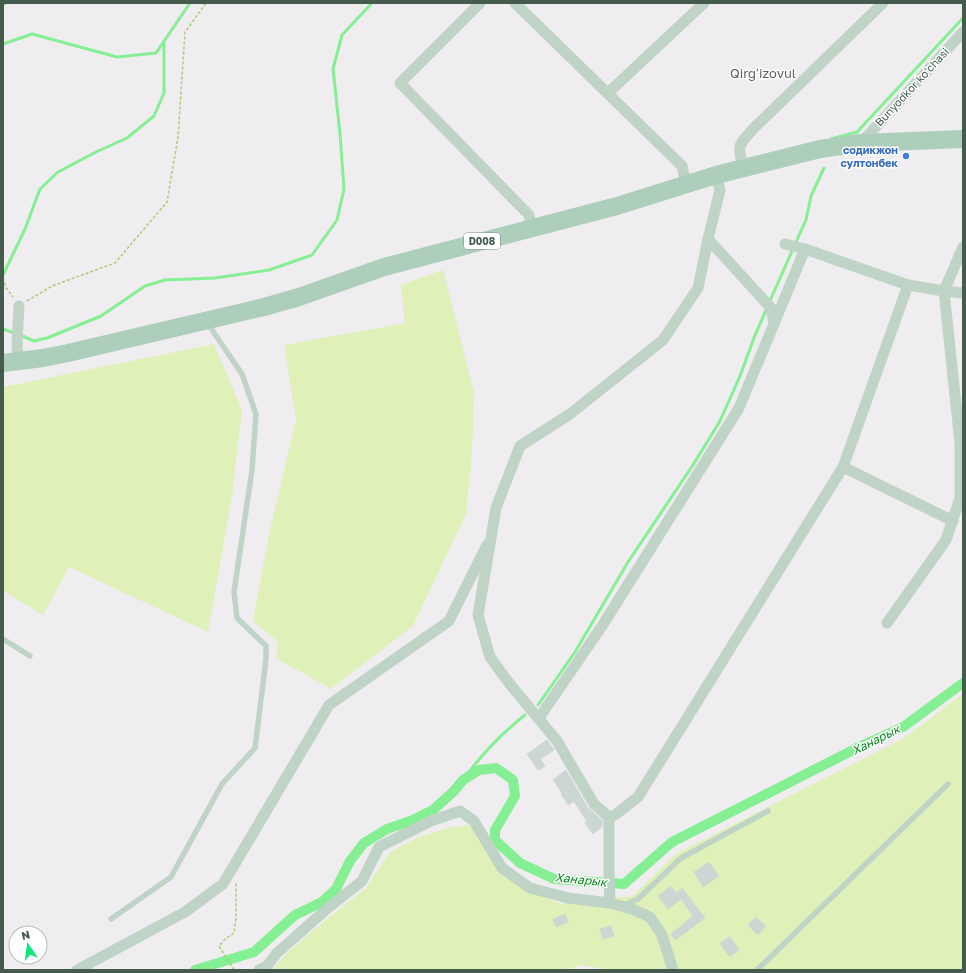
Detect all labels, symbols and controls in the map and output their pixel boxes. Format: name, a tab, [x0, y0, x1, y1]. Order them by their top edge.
street label: Bunyodkor ko'chasi	[872, 45, 951, 128]
district label: Qirgʻizovul	[730, 65, 796, 81]
place label: содикжон султонбек	[840, 143, 899, 169]
marker: содикжон султонбек	[901, 151, 911, 161]
road number: D008	[464, 233, 500, 249]
water label: Ханарык	[849, 720, 904, 758]
water label: Ханарык	[555, 869, 610, 890]
north arrow	[8, 925, 48, 965]
text: N	[20, 927, 31, 942]

